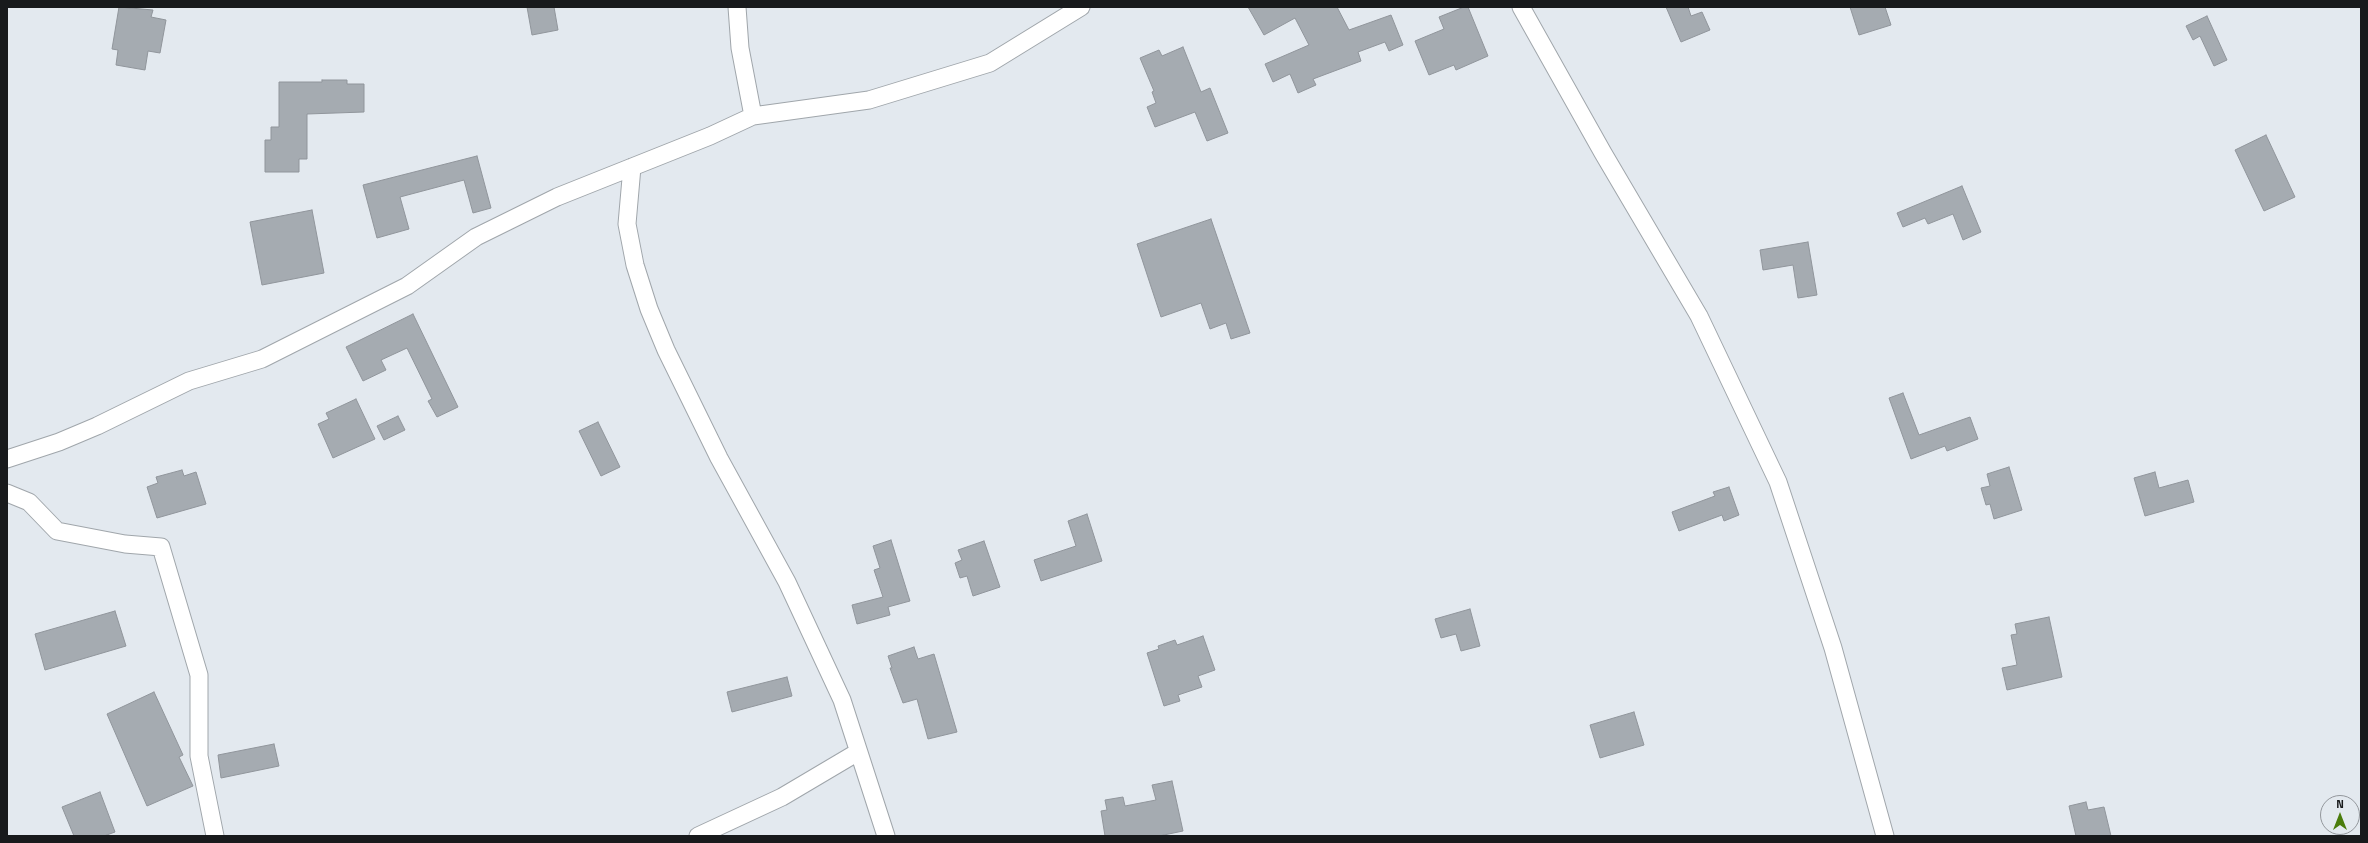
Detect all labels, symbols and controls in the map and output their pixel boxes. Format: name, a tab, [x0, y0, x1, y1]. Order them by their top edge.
north arrow	[2320, 795, 2360, 835]
text: N	[2336, 796, 2344, 812]

